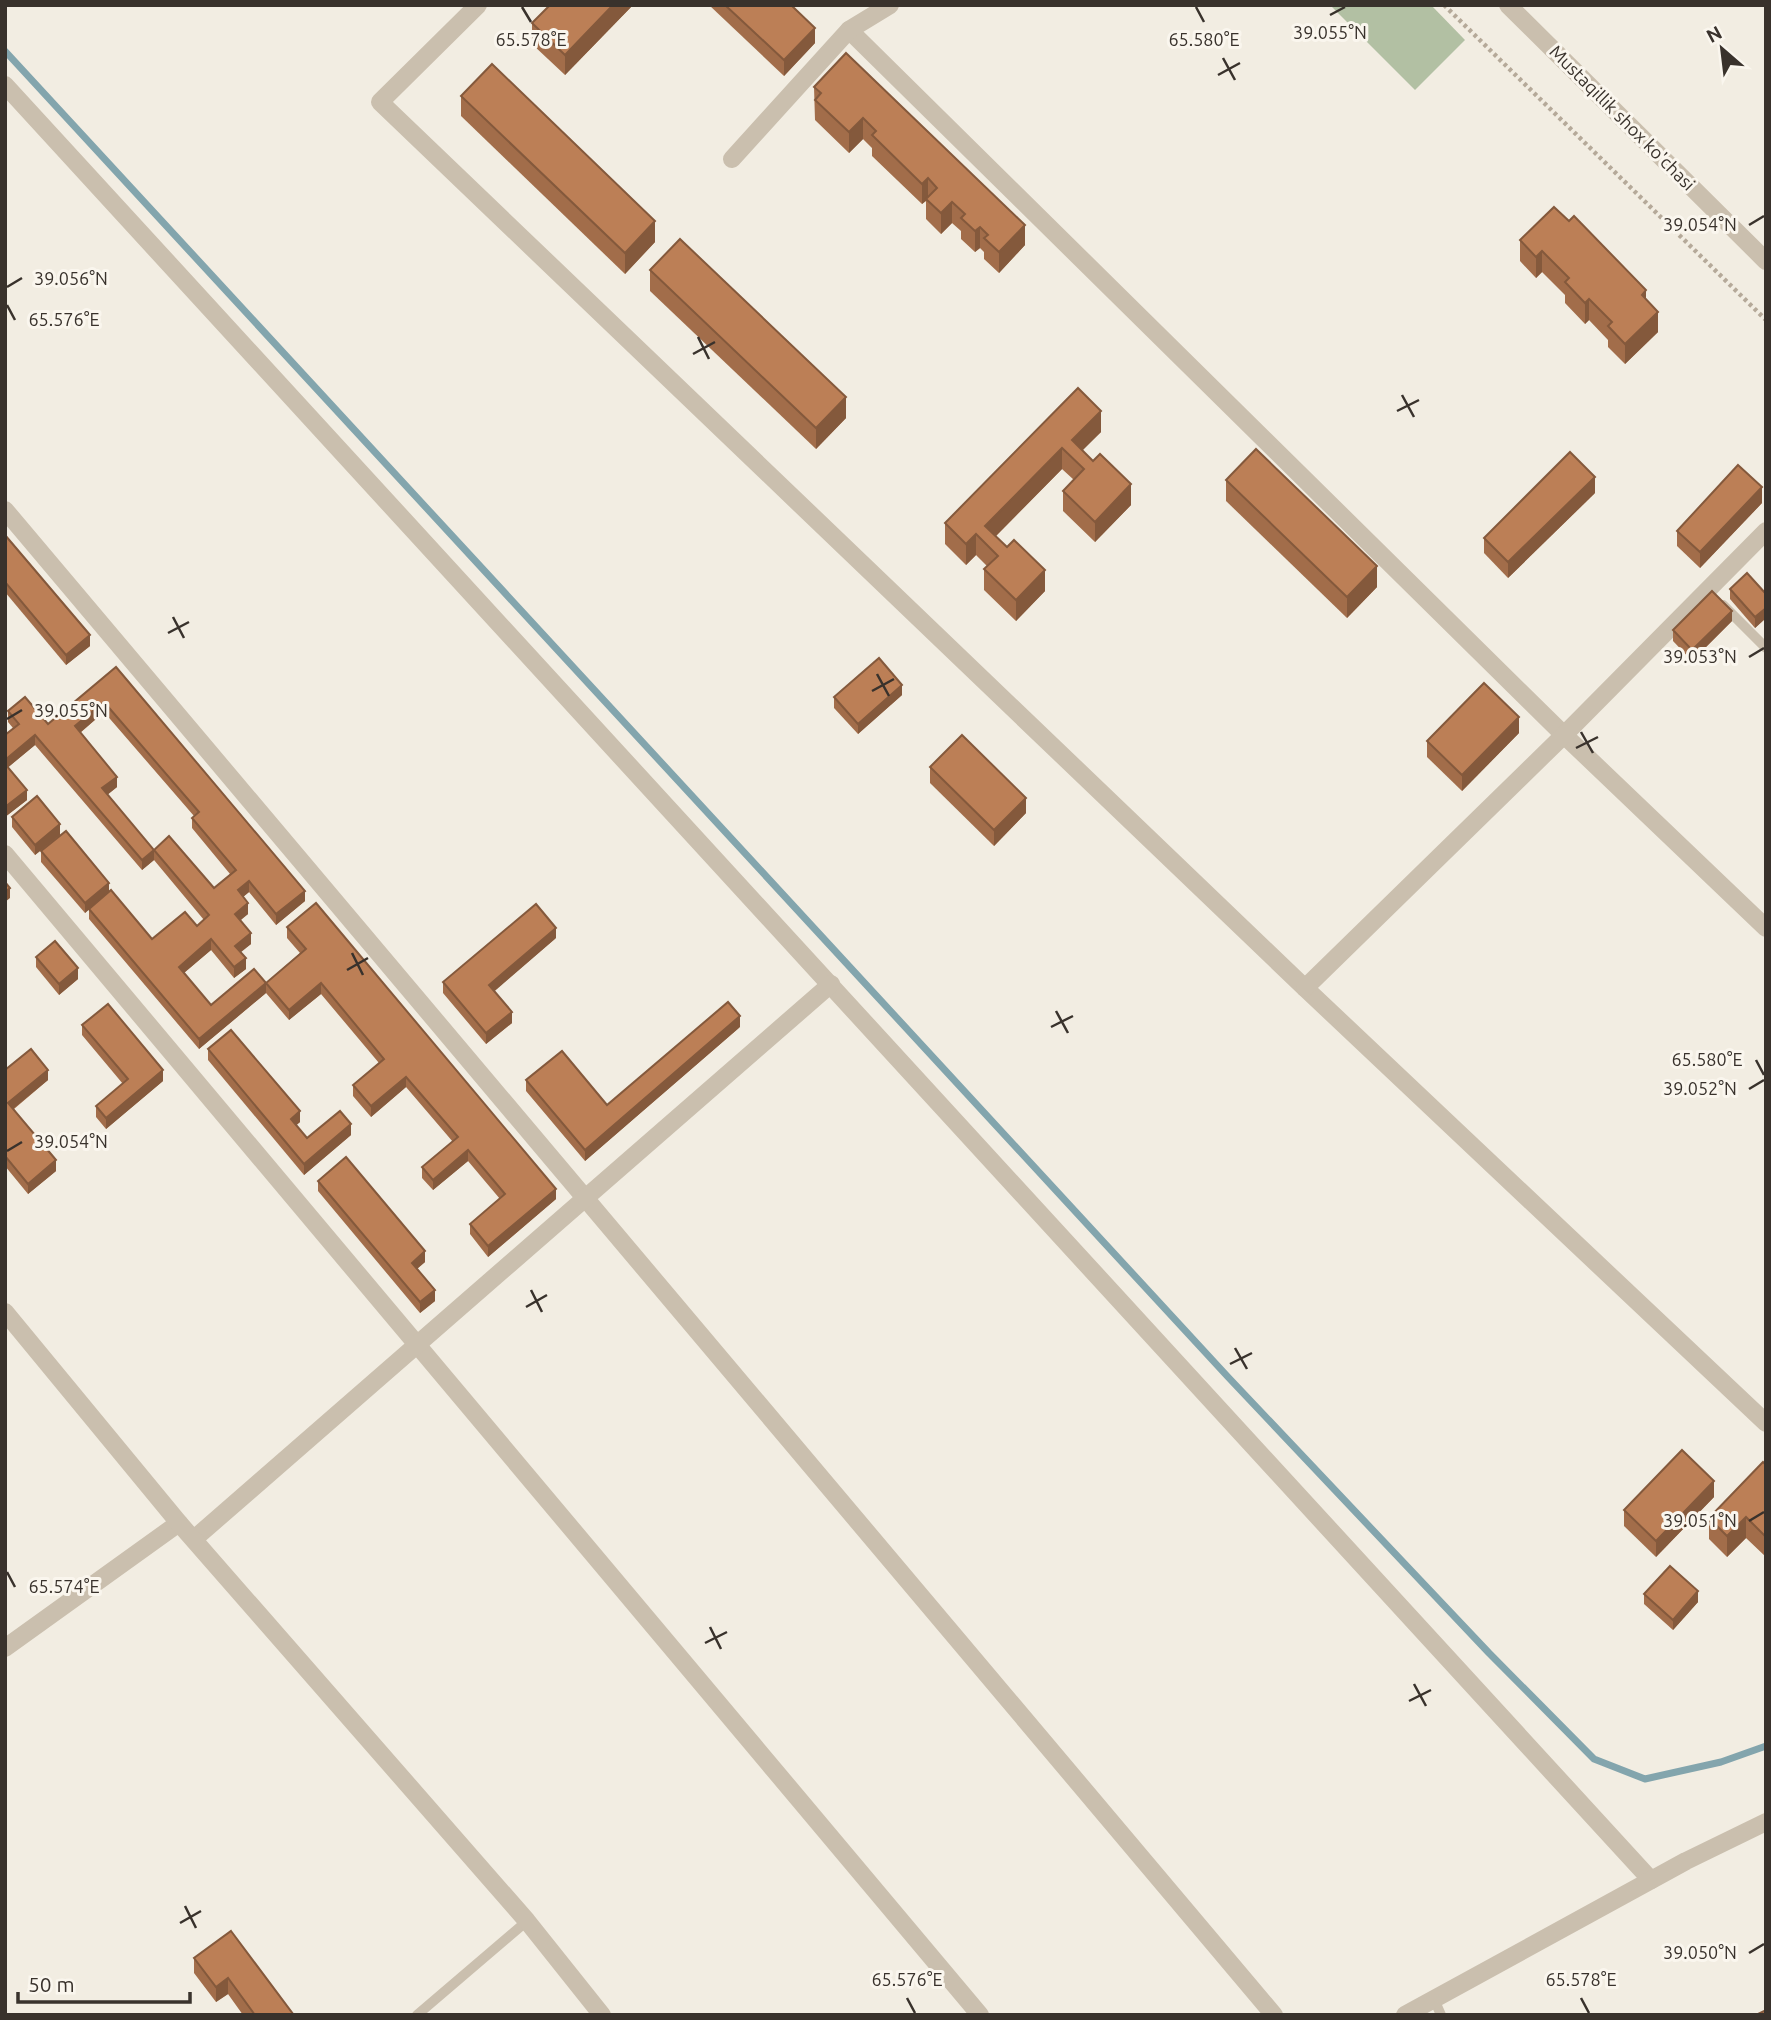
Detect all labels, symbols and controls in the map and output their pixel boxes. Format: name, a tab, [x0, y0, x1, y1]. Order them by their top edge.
north arrow	[1687, 14, 1757, 84]
text: N	[1703, 21, 1725, 47]
text: 39.055°N	[1293, 22, 1367, 42]
text: 65.578°E	[495, 29, 567, 49]
text: 65.580°E	[1168, 29, 1240, 49]
street label: Mustaqillik shox ko'chasi	[1546, 41, 1699, 194]
text: 39.054°N	[1663, 214, 1737, 234]
text: 39.056°N	[34, 268, 108, 288]
text: 65.576°E	[28, 309, 100, 329]
text: 39.053°N	[1663, 646, 1737, 666]
text: 39.055°N	[34, 700, 108, 720]
text: 65.580°E	[1671, 1049, 1743, 1069]
text: 39.052°N	[1663, 1078, 1737, 1098]
text: 39.054°N	[34, 1131, 108, 1151]
text: 39.051°N	[1663, 1510, 1737, 1530]
text: 65.574°E	[28, 1576, 100, 1596]
text: 39.050°N	[1663, 1942, 1737, 1962]
scale bar	[18, 1960, 189, 2004]
text: 65.576°E	[871, 1969, 943, 1989]
text: 65.578°E	[1545, 1969, 1617, 1989]
text: 50 m	[28, 1972, 75, 1996]

